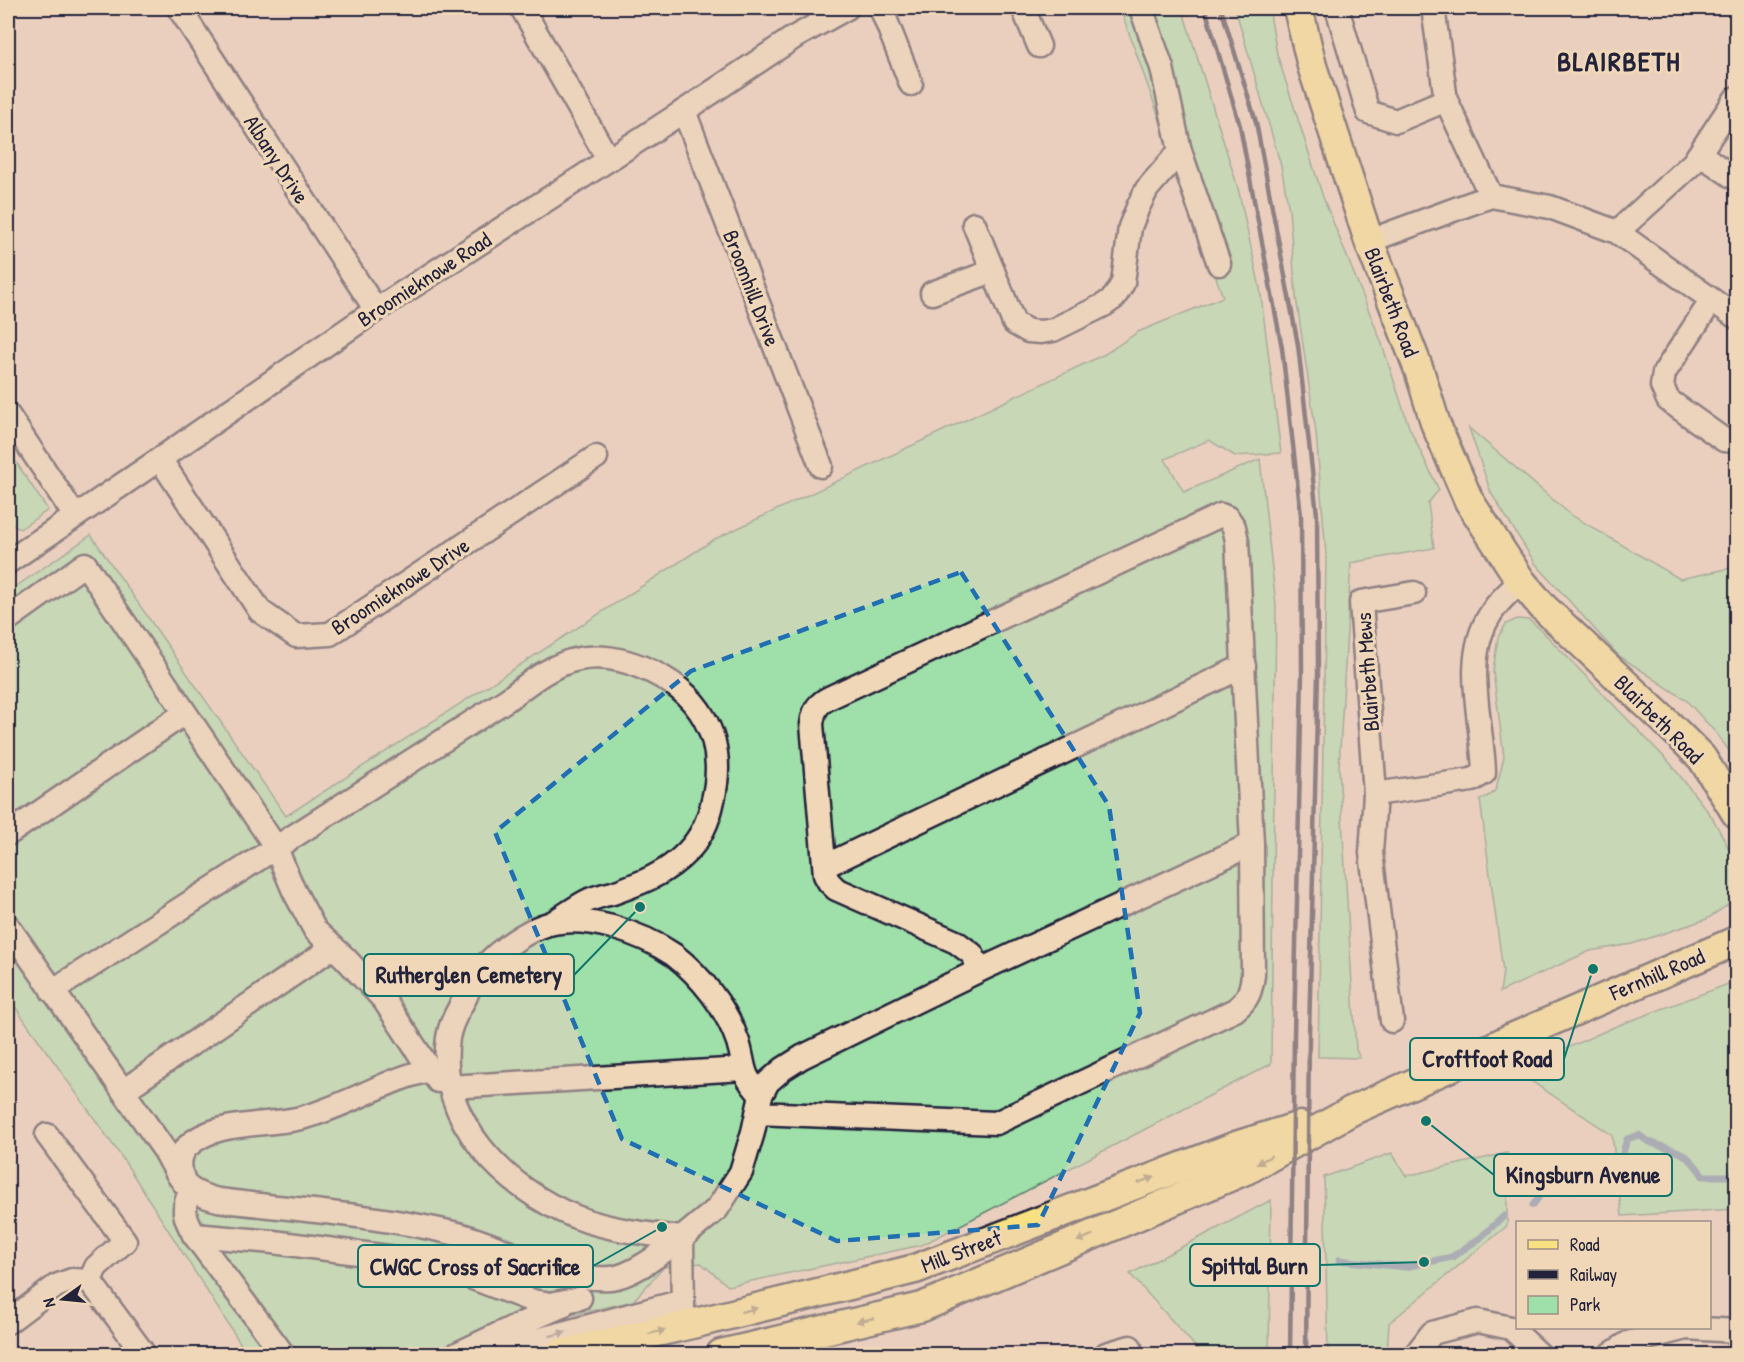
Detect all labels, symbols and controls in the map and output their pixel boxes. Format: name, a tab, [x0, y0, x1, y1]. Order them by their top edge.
district label: BLAIRBETH	[1557, 42, 1681, 80]
street label: Albany Drive	[237, 109, 317, 209]
street label: Broomieknowe Road	[351, 224, 497, 334]
street label: Broomhill Drive	[716, 225, 788, 351]
street label: Blairbeth Road	[1357, 243, 1427, 361]
street label: Broomieknowe Drive	[325, 530, 475, 642]
street label: Blairbeth Mews	[1348, 611, 1386, 733]
street label: Blairbeth Road	[1608, 668, 1710, 770]
street label: Fernhill Road	[1604, 940, 1709, 1008]
callout: Rutherglen Cemetery	[364, 954, 574, 996]
text: Rutherglen Cemetery	[376, 958, 562, 991]
callout: Croftfoot Road	[1410, 1038, 1564, 1080]
text: Croftfoot Road	[1422, 1042, 1553, 1074]
callout: Kingsburn Avenue	[1494, 1154, 1672, 1196]
one-way arrow	[1256, 1155, 1272, 1166]
text: Kingsburn Avenue	[1506, 1158, 1661, 1191]
one-way arrow	[1137, 1175, 1155, 1185]
legend	[1516, 1221, 1711, 1329]
street label: Mill Street	[917, 1222, 1006, 1280]
text: Road	[1570, 1232, 1600, 1257]
one-way arrow	[1076, 1234, 1094, 1243]
callout: Spittal Burn	[1190, 1244, 1320, 1286]
callout: CWGC Cross of Sacrifice	[358, 1245, 593, 1287]
text: Spittal Burn	[1202, 1249, 1308, 1282]
text: CWGC Cross of Sacrifice	[370, 1250, 581, 1282]
text: Railway	[1570, 1262, 1617, 1287]
north arrow	[33, 1269, 93, 1329]
text: Park	[1570, 1292, 1601, 1317]
text: N	[37, 1295, 60, 1310]
one-way arrow	[740, 1305, 758, 1315]
one-way arrow	[856, 1316, 875, 1326]
one-way arrow	[648, 1327, 667, 1336]
one-way arrow	[549, 1329, 567, 1338]

